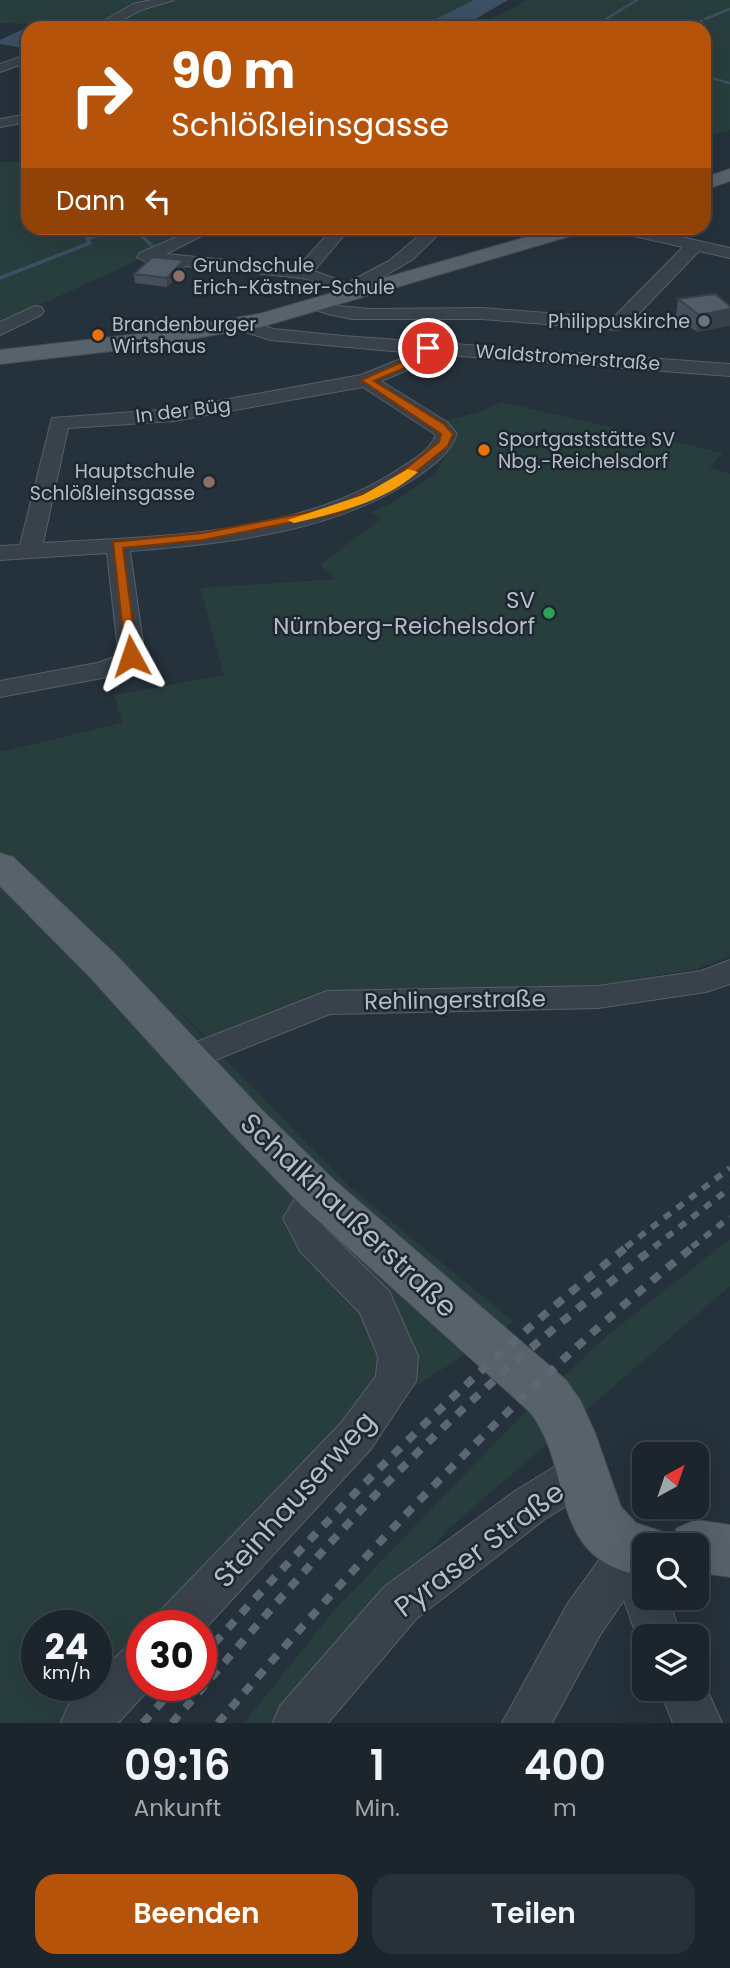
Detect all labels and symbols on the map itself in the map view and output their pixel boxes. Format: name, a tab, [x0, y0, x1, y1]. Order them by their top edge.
place label: Grundschule Erich-Kästner-Schule	[193, 252, 395, 301]
marker: Grundschule Erich-Kästner-Schule	[171, 268, 187, 284]
place label: Philippuskirche	[548, 308, 690, 335]
place label: Brandenburger Wirtshaus	[112, 311, 256, 360]
marker: Philippuskirche	[696, 313, 712, 329]
pin	[398, 318, 458, 378]
marker: Brandenburger Wirtshaus	[90, 327, 106, 343]
street label: Waldstromerstraße	[475, 338, 661, 377]
street label: In der Büg	[134, 391, 232, 430]
place label: Sportgaststätte SV Nbg.-Reichelsdorf	[498, 426, 675, 475]
marker: Sportgaststätte SV Nbg.-Reichelsdorf	[476, 442, 492, 458]
place label: Hauptschule Schlößleinsgasse	[30, 458, 195, 507]
marker: Hauptschule Schlößleinsgasse	[201, 474, 217, 490]
place label: SV Nürnberg-Reichelsdorf	[273, 584, 535, 642]
marker: SV Nürnberg-Reichelsdorf	[541, 605, 557, 621]
position arrow	[94, 619, 168, 693]
street label: Rehlingerstraße	[364, 982, 546, 1018]
street label: Schalkhaußerstraße	[232, 1104, 466, 1326]
street label: Steinhauserweg	[205, 1403, 384, 1596]
north arrow	[632, 1442, 709, 1519]
street label: Pyraser Straße	[386, 1473, 572, 1626]
speed limit sign: 30	[126, 1610, 217, 1701]

